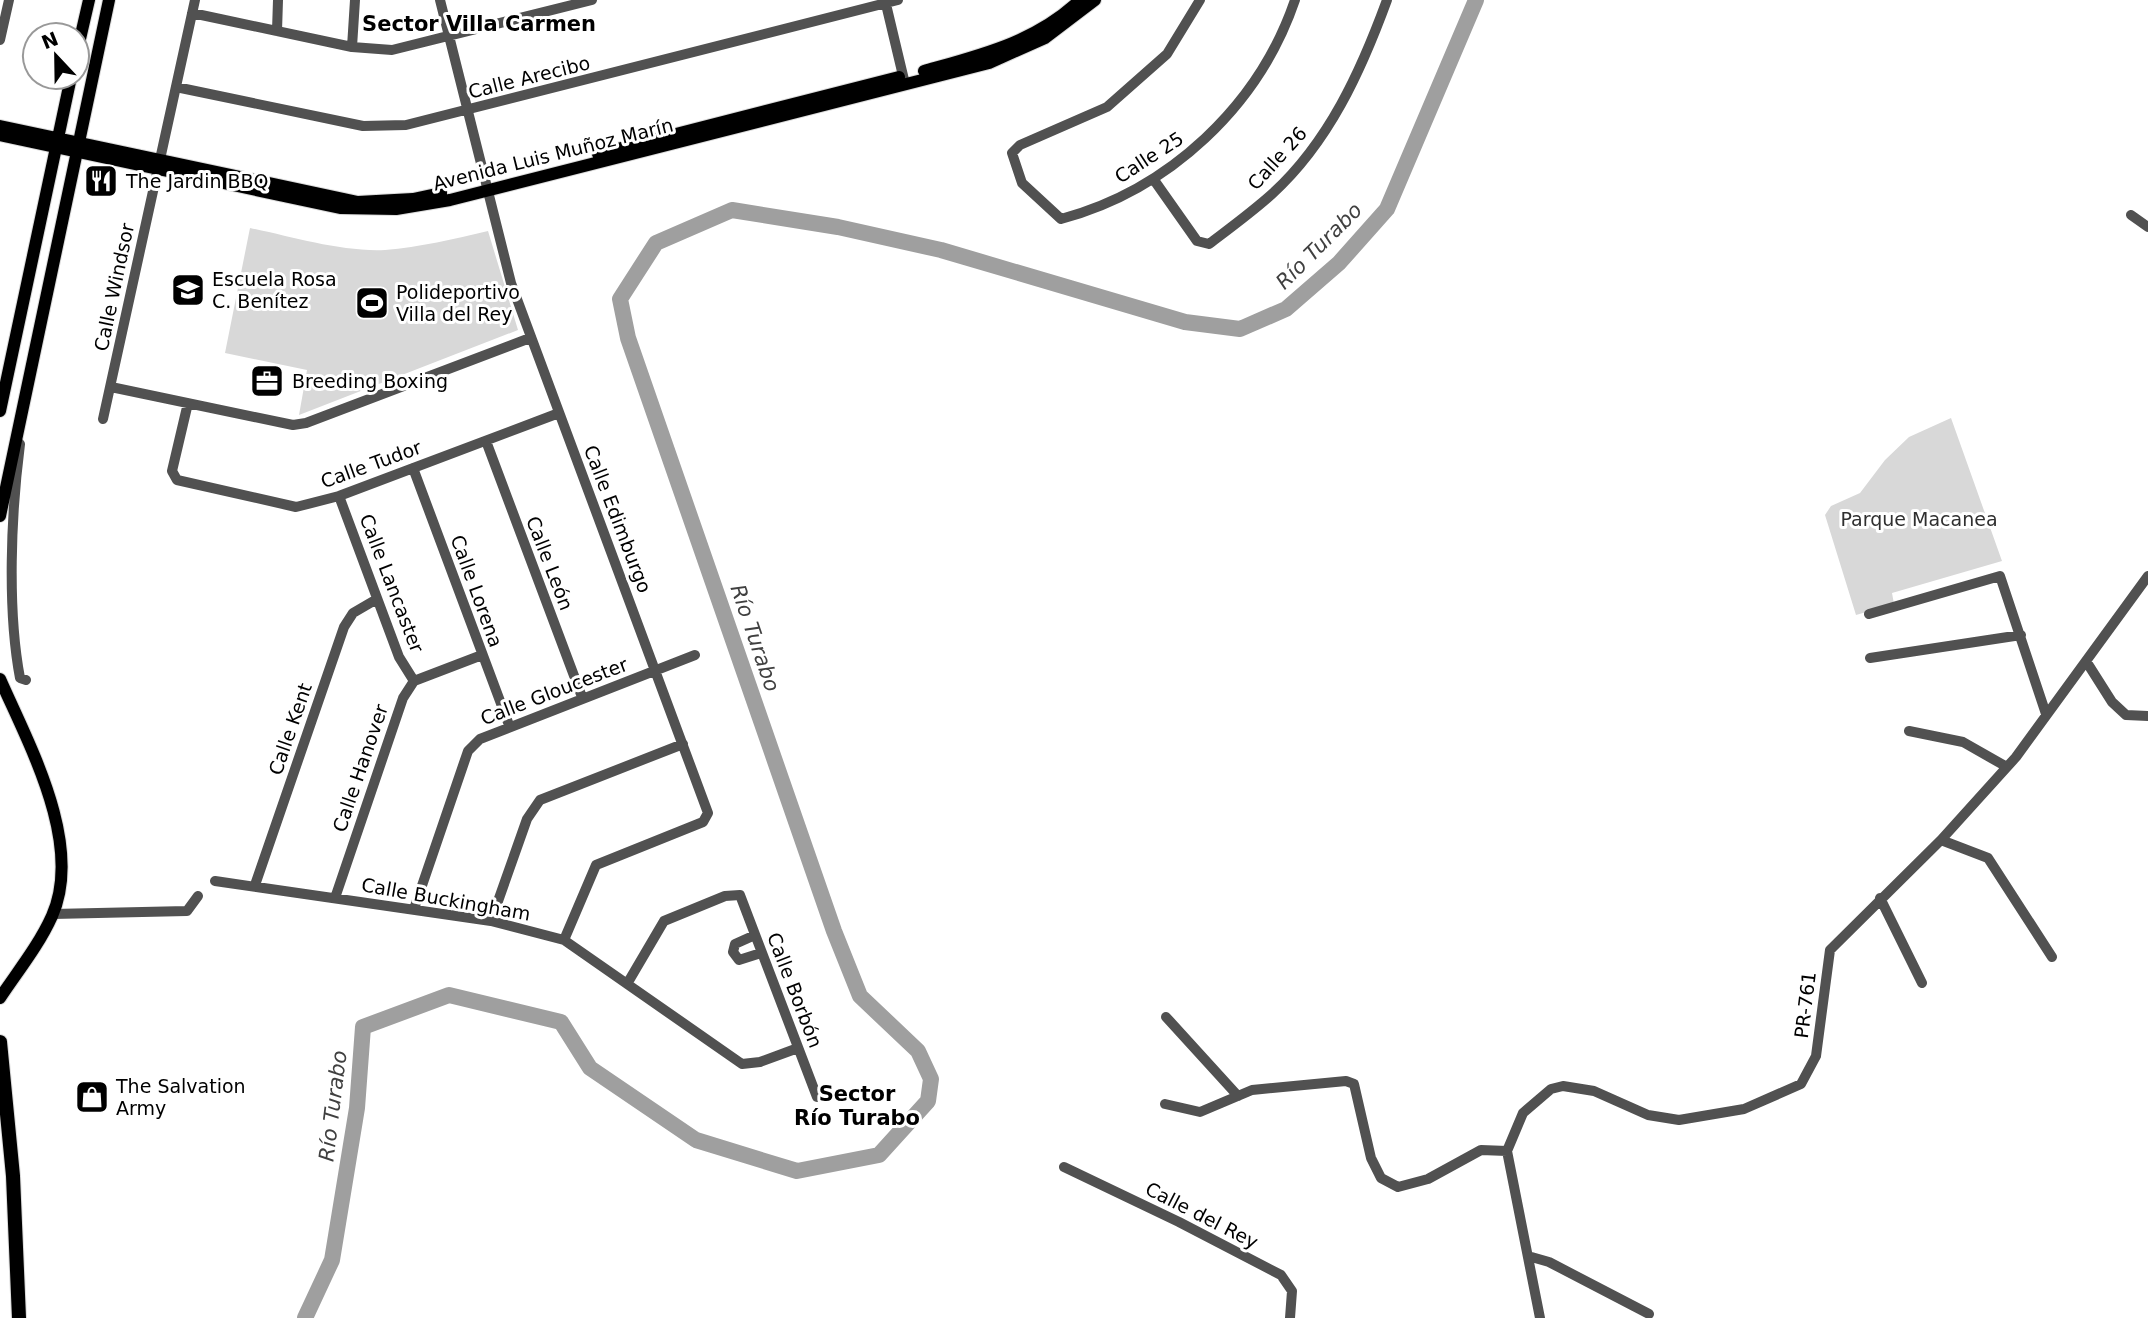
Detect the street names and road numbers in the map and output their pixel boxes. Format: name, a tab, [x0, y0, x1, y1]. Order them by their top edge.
street label: Calle Arecibo	[466, 51, 592, 103]
street label: Avenida Luis Muñoz Marín	[431, 113, 675, 195]
street label: Calle 26	[1243, 122, 1311, 194]
street label: Calle 25	[1111, 127, 1187, 187]
street label: Calle Windsor	[90, 221, 138, 353]
street label: Calle Tudor	[318, 436, 424, 492]
street label: Calle Edimburgo	[580, 442, 656, 596]
street label: Calle Lancaster	[355, 511, 429, 655]
street label: Calle León	[522, 513, 578, 613]
street label: Calle Lorena	[447, 532, 507, 650]
street label: Calle Gloucester	[477, 653, 631, 729]
street label: Calle Kent	[264, 680, 316, 778]
street label: Calle Hanover	[328, 701, 392, 835]
street label: Calle Buckingham	[360, 873, 532, 925]
street label: Calle Borbón	[763, 929, 827, 1051]
street label: PR-761	[1790, 970, 1820, 1040]
street label: Calle del Rey	[1142, 1177, 1262, 1253]

